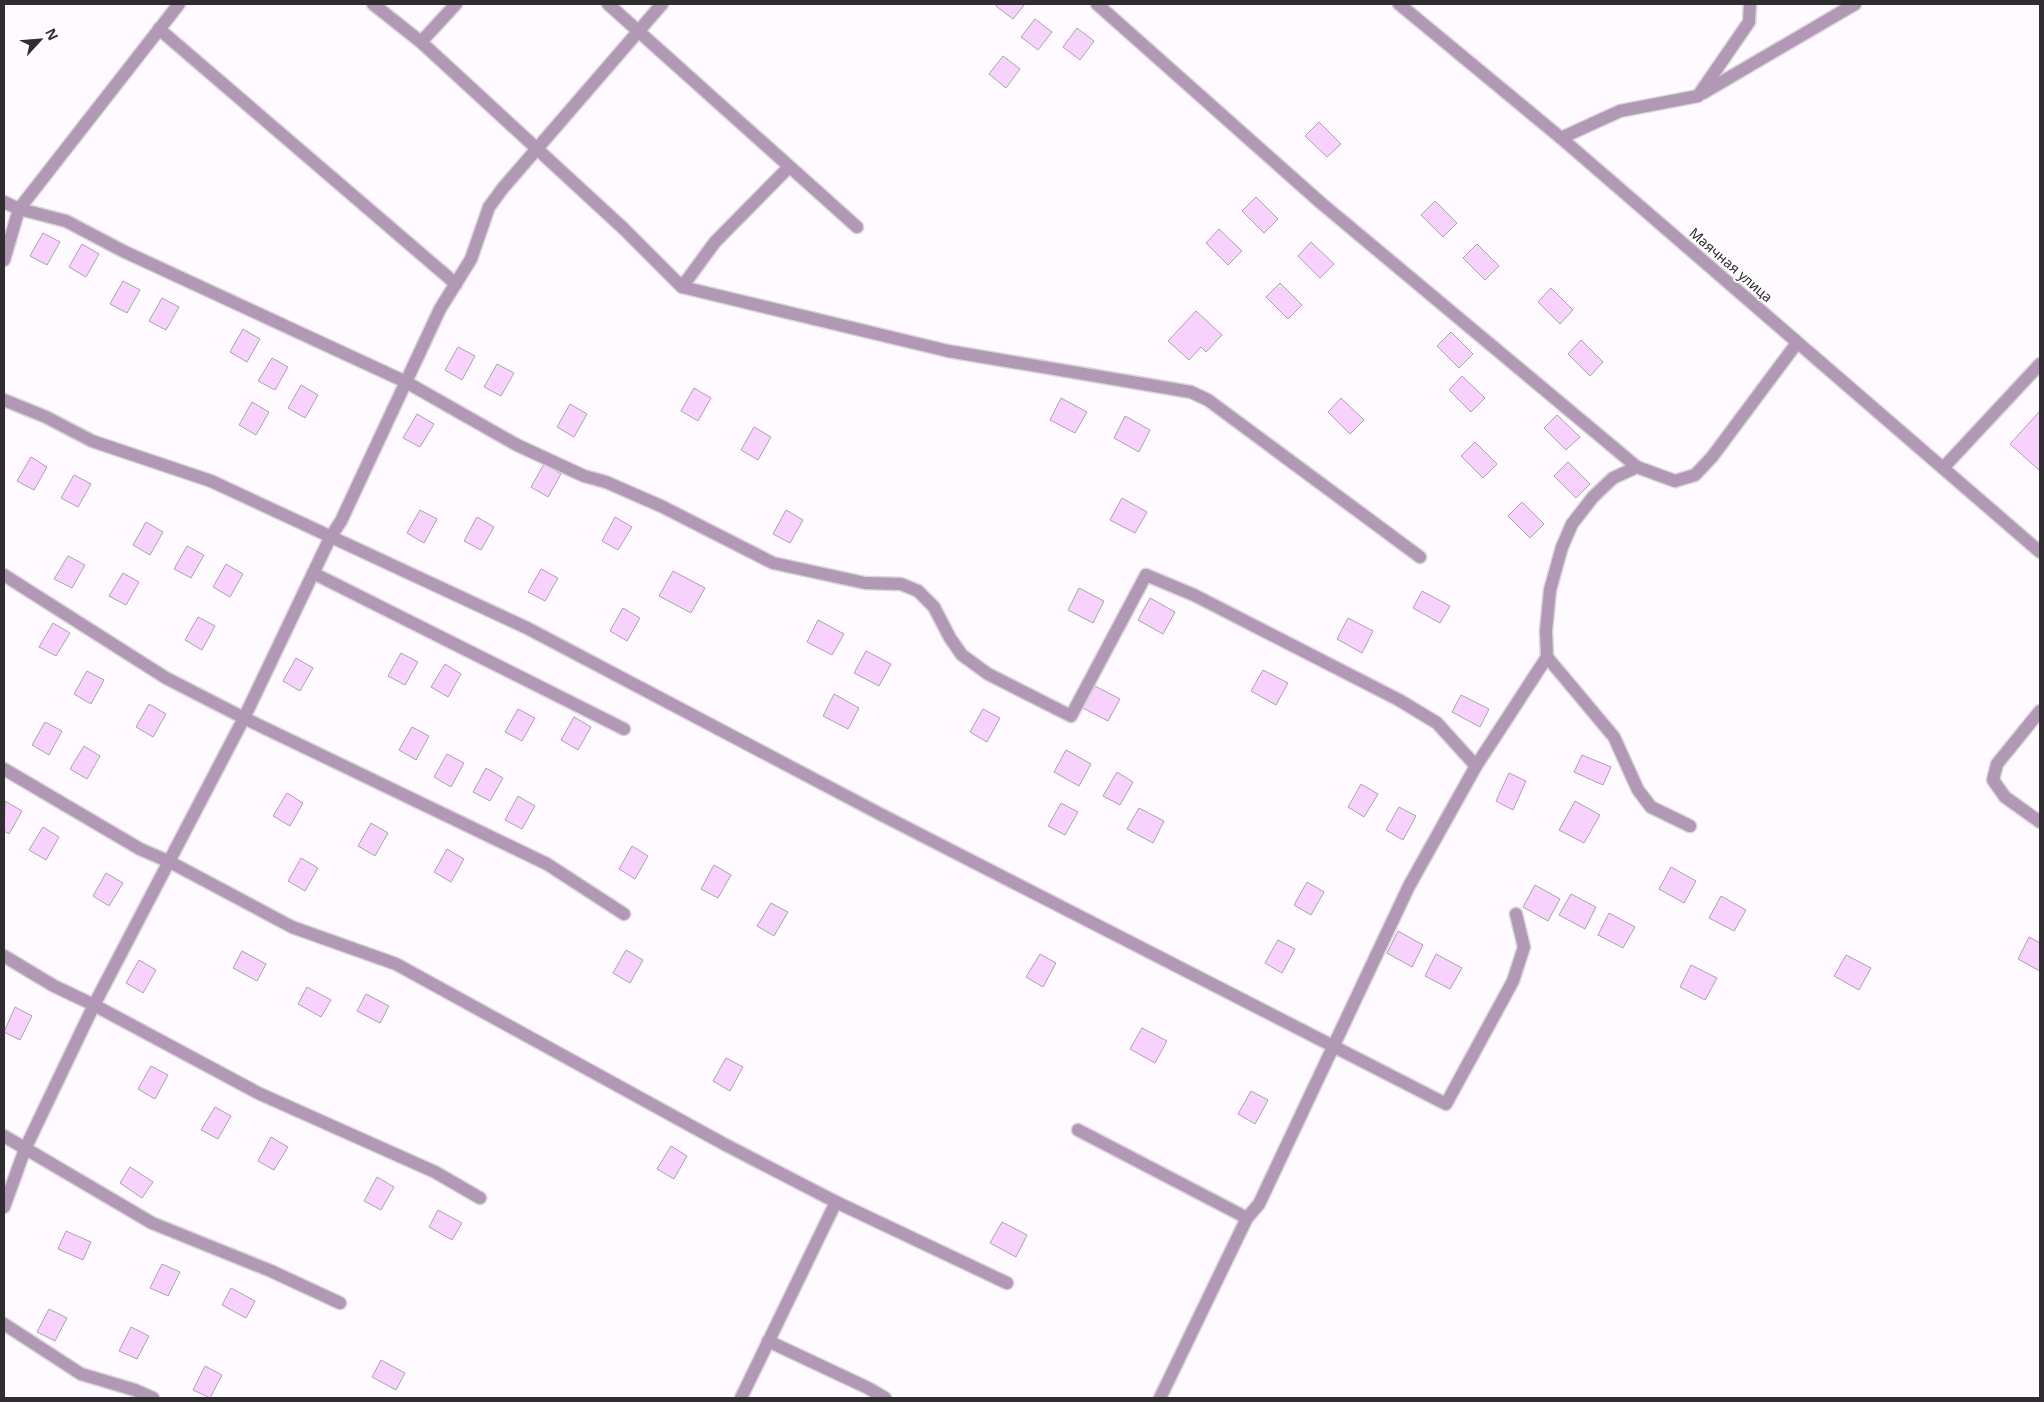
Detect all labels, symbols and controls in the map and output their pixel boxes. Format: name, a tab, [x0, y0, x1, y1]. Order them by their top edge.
north arrow	[15, 15, 65, 65]
text: N	[41, 25, 63, 43]
street label: Маячная улица	[1686, 223, 1777, 306]

